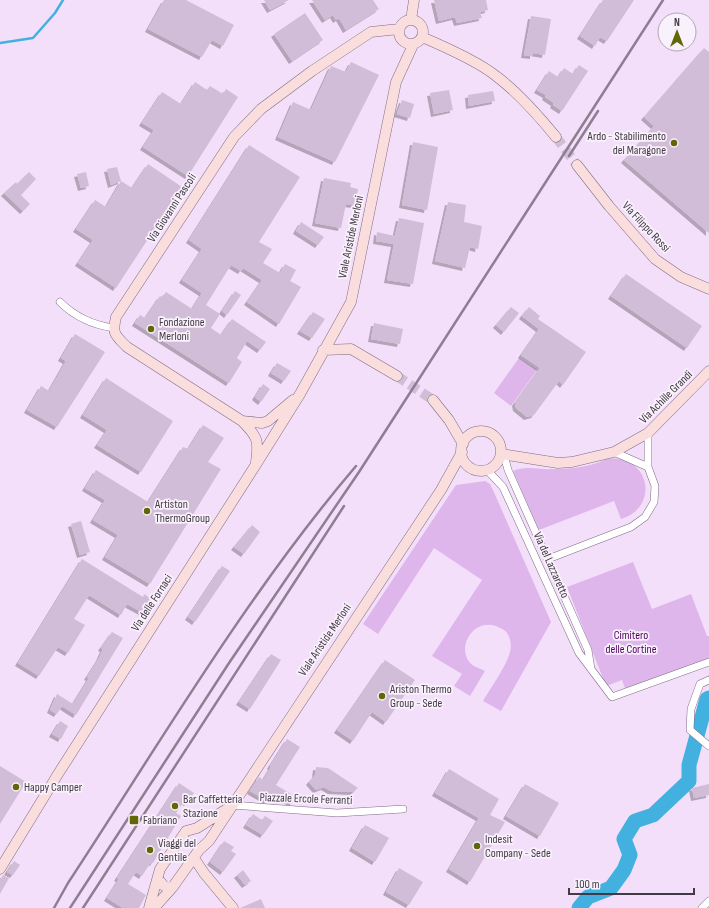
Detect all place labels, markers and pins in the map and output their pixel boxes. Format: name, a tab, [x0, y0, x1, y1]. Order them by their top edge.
place label: Ardo - Stabilimento del Maragone	[587, 129, 666, 158]
marker: Ardo - Stabilimento del Maragone	[669, 138, 679, 148]
place label: Fondazione Merloni	[159, 315, 205, 344]
marker: Fondazione Merloni	[146, 324, 156, 334]
place label: Artiston ThermoGroup	[154, 497, 210, 526]
marker: Artiston ThermoGroup	[142, 506, 152, 516]
place label: Ariston Thermo Group - Sede	[389, 682, 452, 711]
marker: Ariston Thermo Group - Sede	[377, 691, 387, 701]
place label: Happy Camper	[24, 780, 83, 795]
marker: Happy Camper	[11, 782, 21, 792]
place label: Bar Caffetteria Stazione	[183, 792, 243, 821]
marker: Bar Caffetteria Stazione	[170, 801, 180, 811]
place label: Fabriano	[143, 813, 177, 828]
marker: Fabriano	[128, 814, 140, 826]
place label: Indesit Company - Sede	[485, 832, 551, 861]
place label: Viaggi del Gentile	[158, 836, 196, 865]
marker: Indesit Company - Sede	[472, 841, 482, 851]
marker: Viaggi del Gentile	[145, 845, 155, 855]

